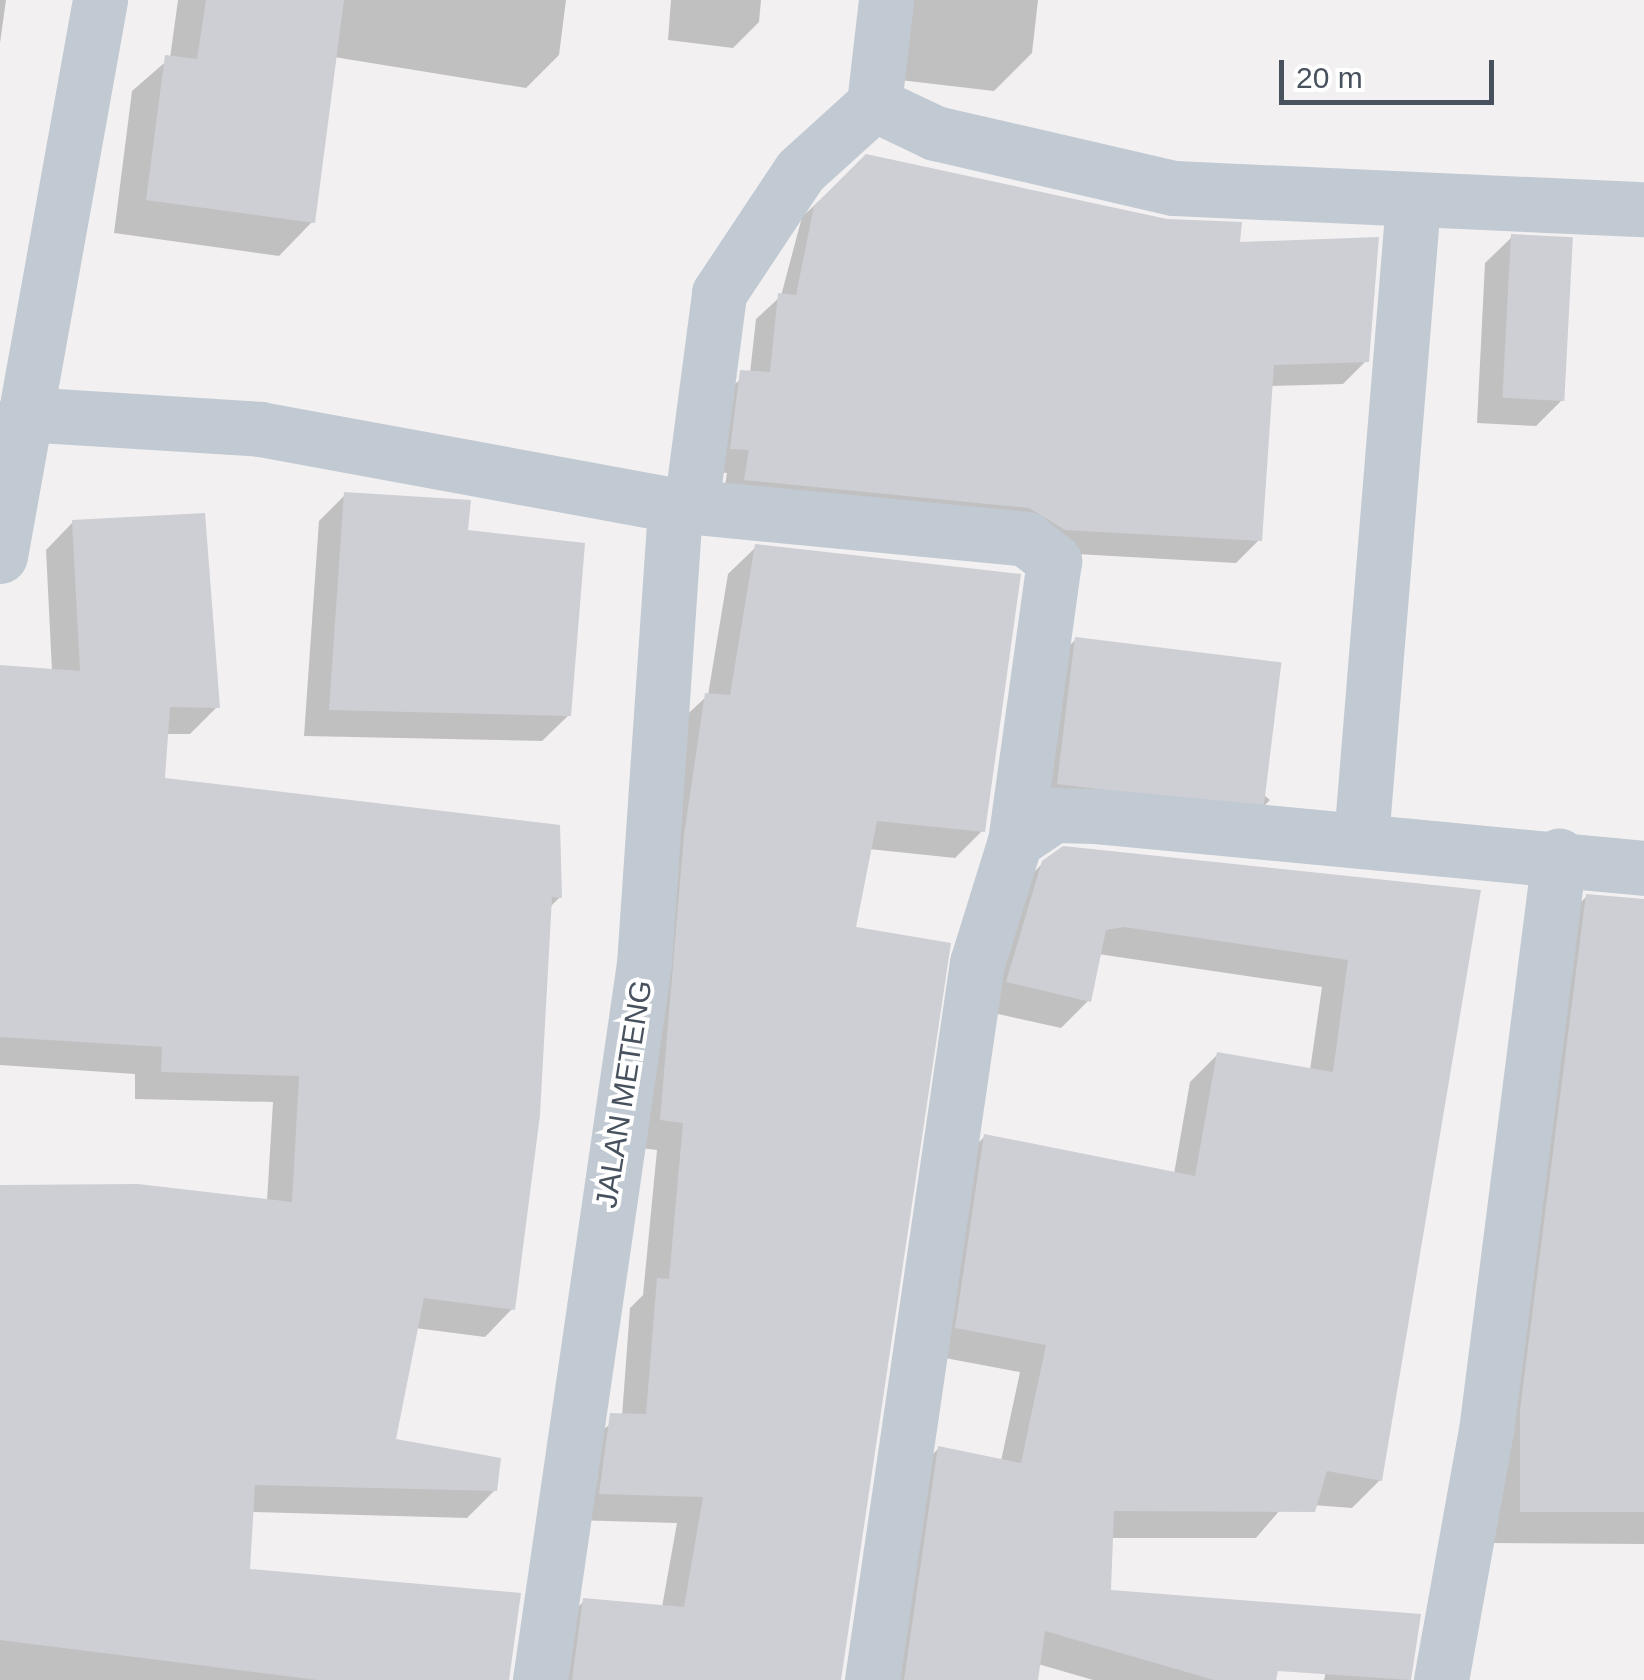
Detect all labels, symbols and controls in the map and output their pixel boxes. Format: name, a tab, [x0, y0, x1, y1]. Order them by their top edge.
scale bar	[1284, 40, 1499, 102]
text: 20 m	[1296, 61, 1363, 94]
street label: JALAN METENG	[588, 978, 660, 1210]

